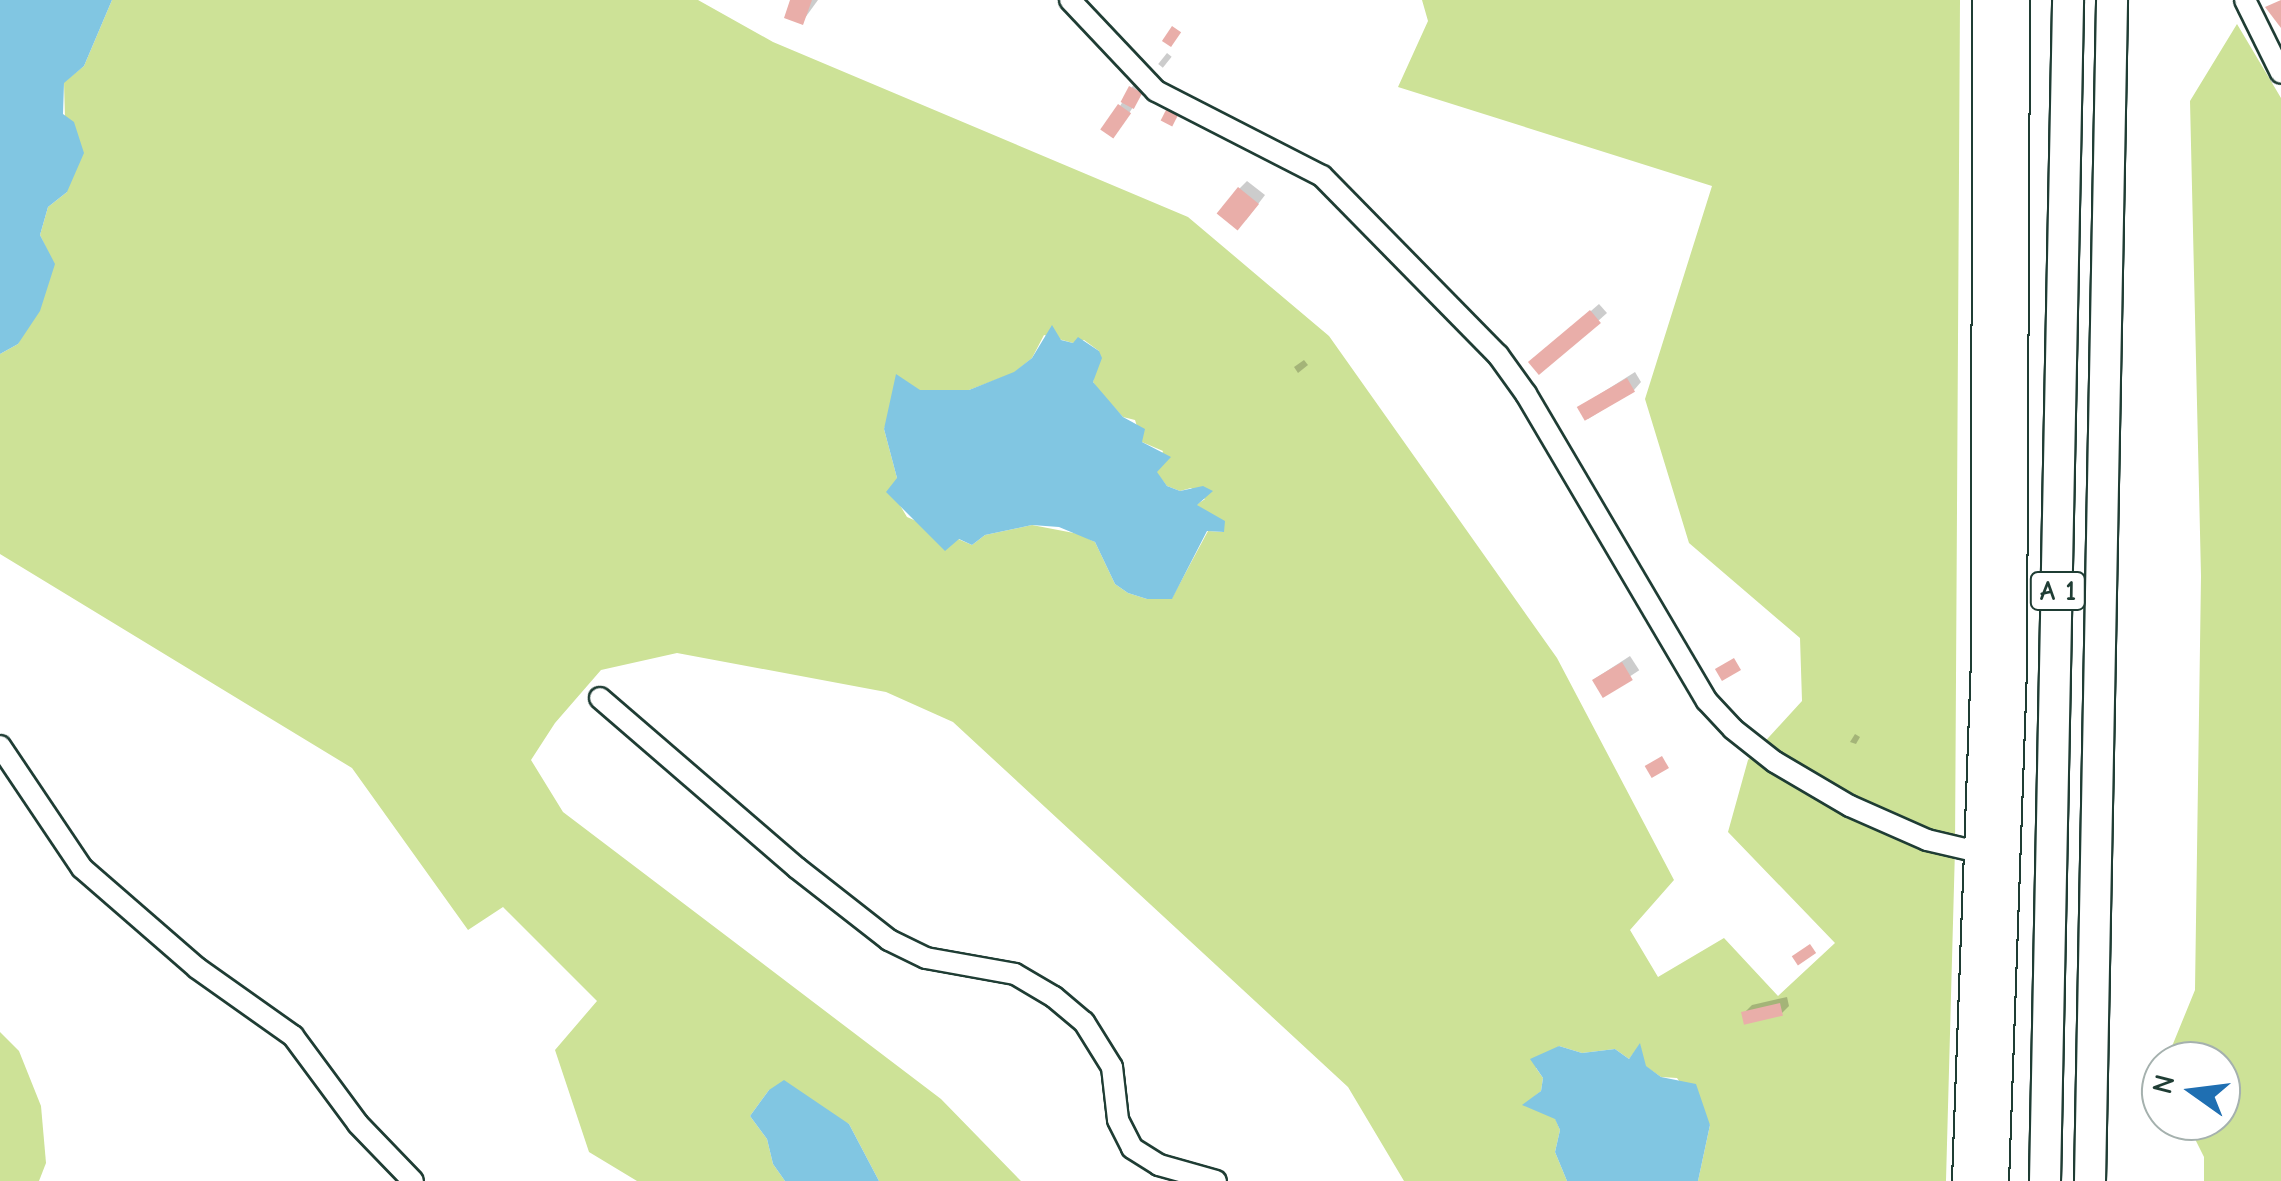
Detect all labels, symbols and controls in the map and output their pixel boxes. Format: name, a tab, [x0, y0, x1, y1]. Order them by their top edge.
road number: A 1	[2028, 568, 2088, 614]
north arrow	[2141, 1041, 2241, 1141]
text: N	[2146, 1072, 2182, 1097]

